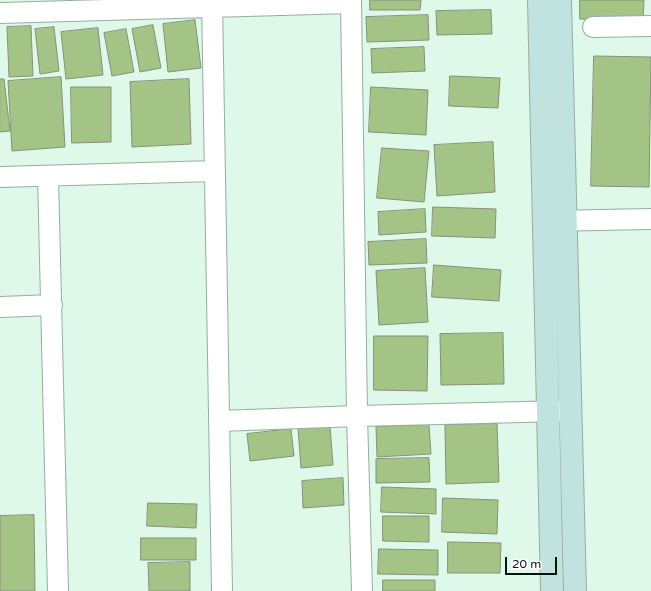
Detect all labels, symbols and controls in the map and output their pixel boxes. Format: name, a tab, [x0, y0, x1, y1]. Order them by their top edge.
scale bar	[507, 549, 559, 575]
text: 20 m	[512, 557, 541, 571]

